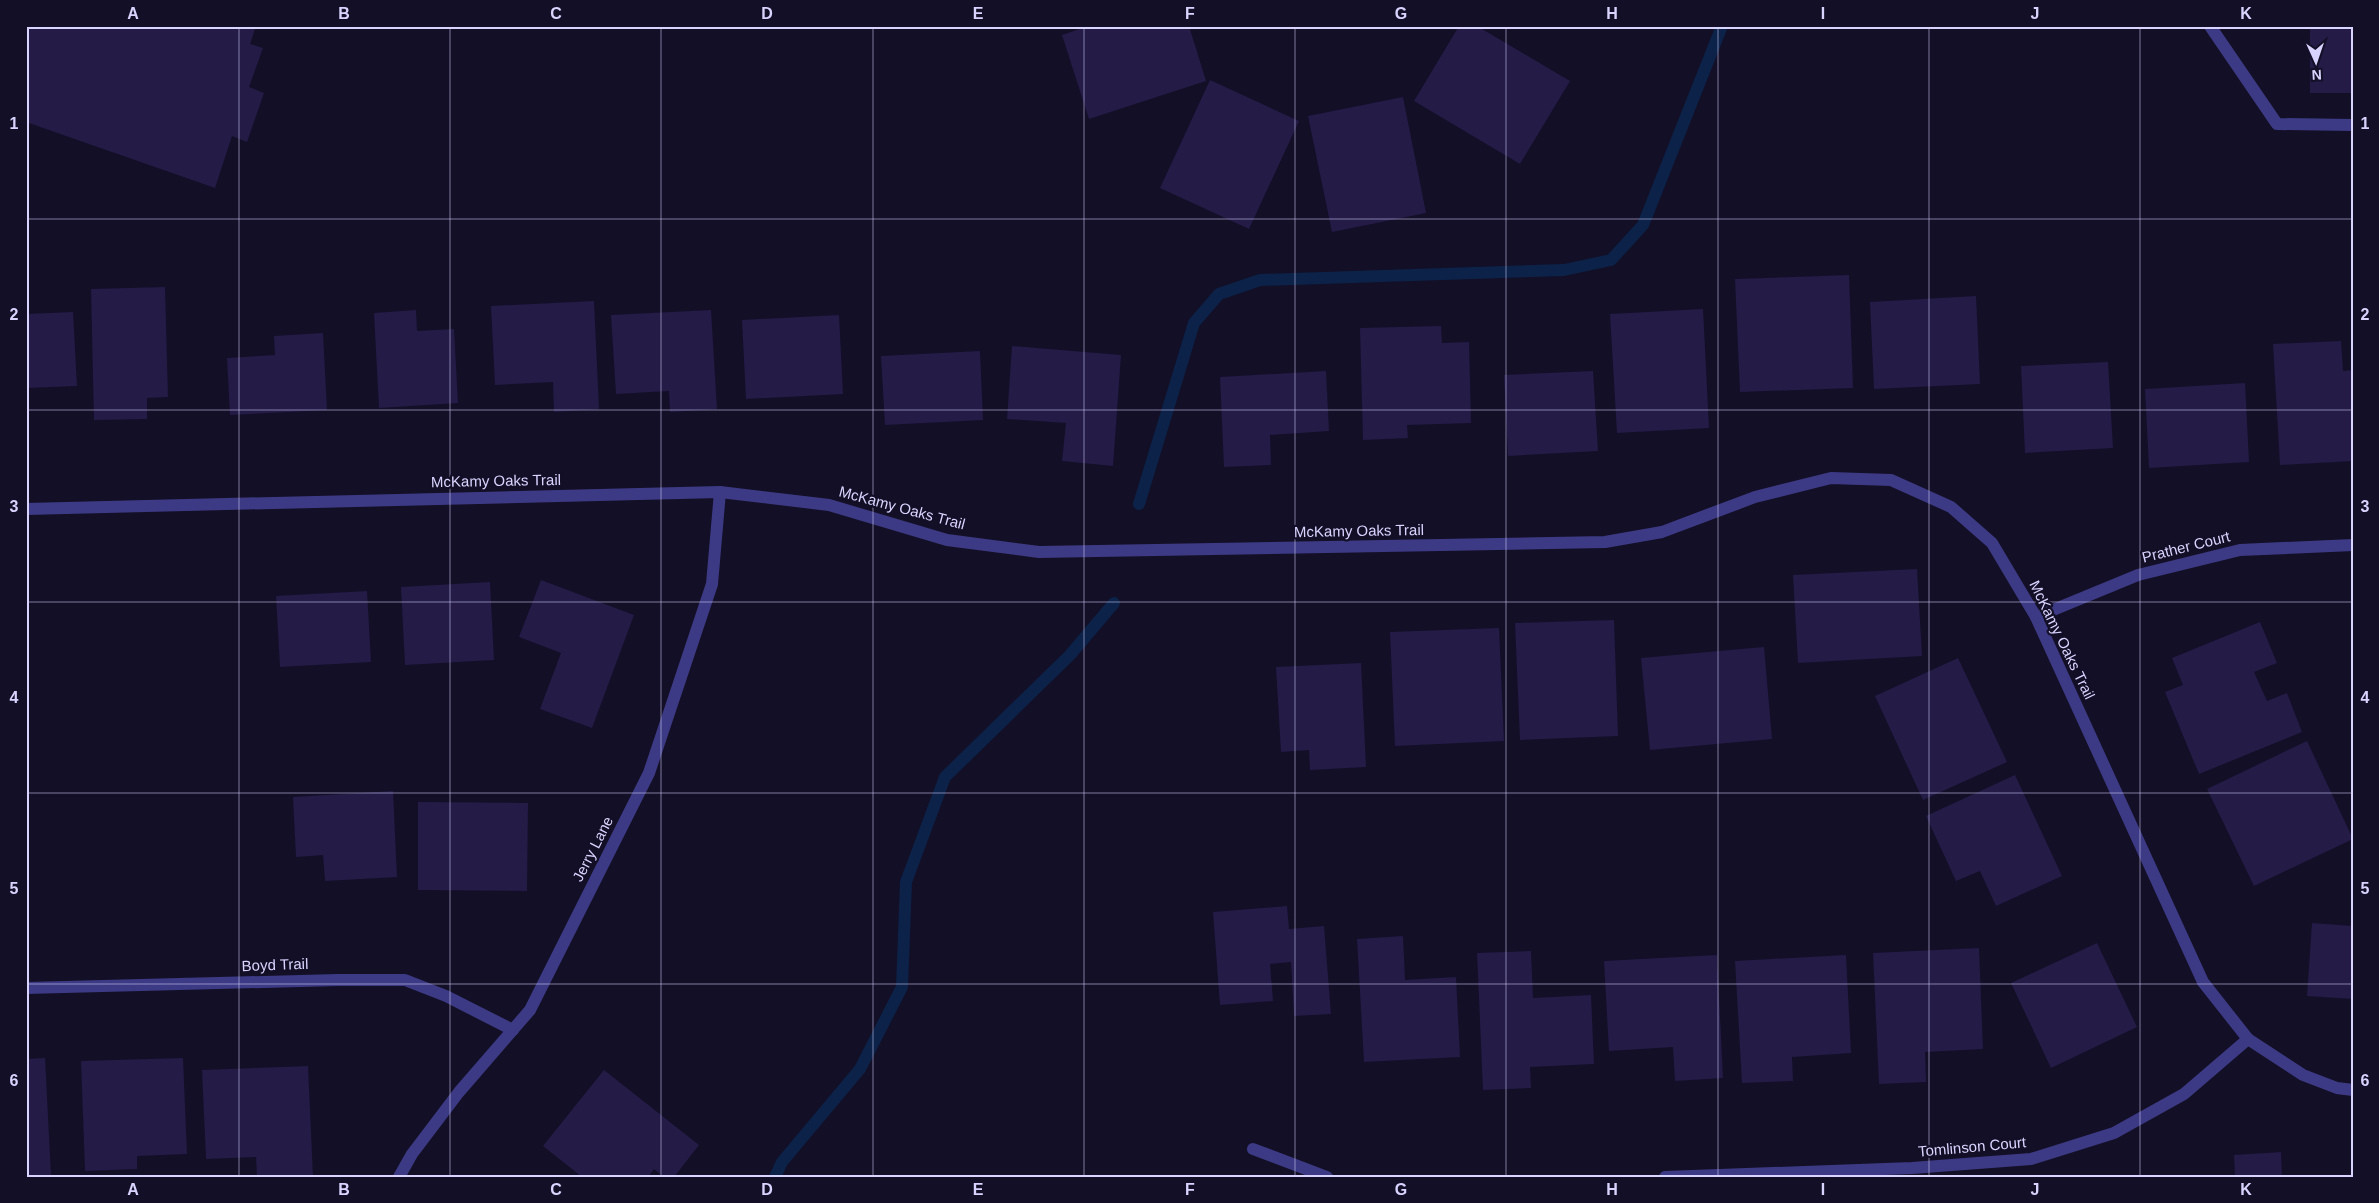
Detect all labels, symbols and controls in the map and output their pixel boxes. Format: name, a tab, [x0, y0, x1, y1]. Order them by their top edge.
text: A	[127, 5, 139, 22]
text: B	[338, 5, 350, 22]
text: C	[550, 5, 562, 22]
text: D	[761, 5, 773, 22]
text: E	[973, 5, 984, 22]
text: F	[1185, 5, 1195, 22]
text: G	[1395, 5, 1407, 22]
text: H	[1606, 5, 1618, 22]
text: I	[1821, 5, 1825, 22]
text: J	[2031, 5, 2039, 22]
text: K	[2240, 5, 2252, 22]
north arrow	[2292, 38, 2342, 88]
text: N	[2311, 67, 2322, 83]
text: 1	[10, 115, 19, 132]
text: 1	[2361, 115, 2370, 132]
text: 2	[10, 306, 19, 323]
text: 2	[2361, 306, 2370, 323]
street label: McKamy Oaks Trail	[431, 471, 561, 490]
street label: McKamy Oaks Trail	[837, 482, 967, 533]
text: 3	[10, 498, 19, 515]
text: 3	[2361, 498, 2370, 515]
street label: McKamy Oaks Trail	[1294, 521, 1424, 540]
street label: Prather Court	[2140, 527, 2232, 566]
street label: McKamy Oaks Trail	[2026, 578, 2099, 702]
text: 4	[10, 689, 19, 706]
text: 4	[2361, 689, 2370, 706]
street label: Jerry Lane	[569, 813, 616, 884]
text: 5	[10, 880, 19, 897]
text: 5	[2361, 880, 2370, 897]
street label: Boyd Trail	[241, 955, 309, 974]
text: 6	[10, 1072, 19, 1089]
text: 6	[2361, 1072, 2370, 1089]
street label: Tomlinson Court	[1917, 1133, 2028, 1160]
text: A	[127, 1181, 139, 1198]
text: B	[338, 1181, 350, 1198]
text: C	[550, 1181, 562, 1198]
text: D	[761, 1181, 773, 1198]
text: E	[973, 1181, 984, 1198]
text: F	[1185, 1181, 1195, 1198]
text: G	[1395, 1181, 1407, 1198]
text: H	[1606, 1181, 1618, 1198]
text: I	[1821, 1181, 1825, 1198]
text: J	[2031, 1181, 2039, 1198]
text: K	[2240, 1181, 2252, 1198]

